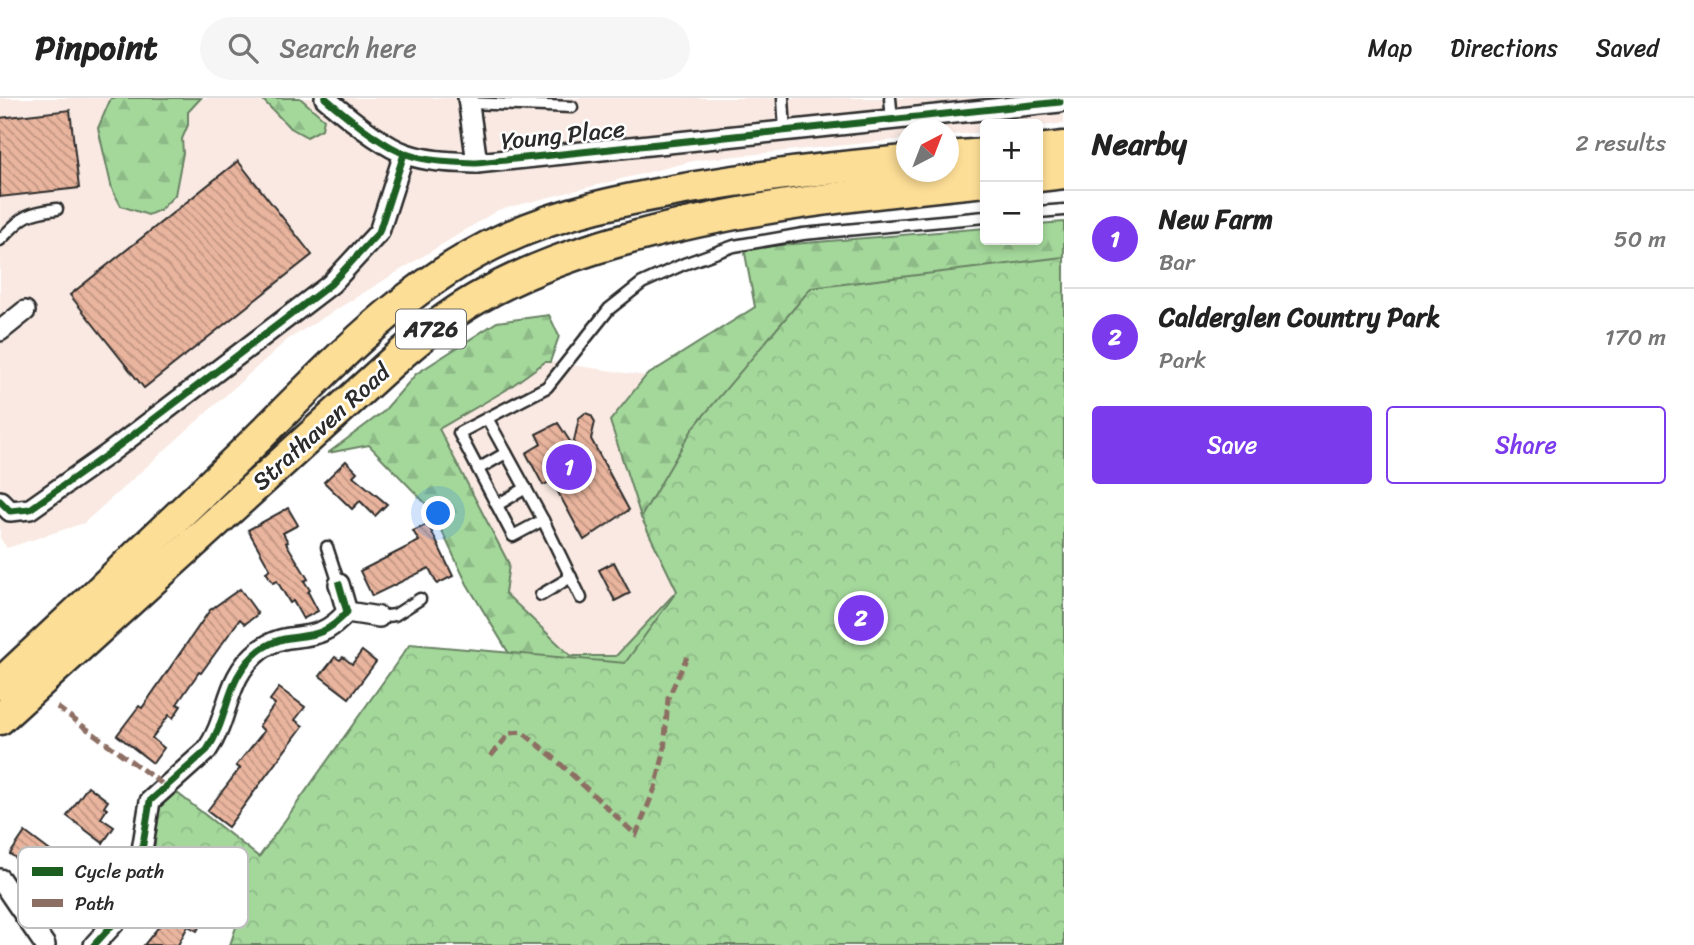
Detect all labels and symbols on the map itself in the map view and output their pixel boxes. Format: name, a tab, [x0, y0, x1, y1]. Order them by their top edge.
street label: Young Place	[499, 108, 627, 162]
north arrow	[896, 119, 959, 182]
road number: A726	[396, 310, 466, 348]
street label: Strathaven Road	[242, 351, 402, 501]
pin: 1	[546, 441, 592, 493]
your location	[421, 496, 455, 530]
pin: 2	[838, 592, 884, 644]
legend	[18, 847, 248, 928]
text: Cycle path	[75, 855, 164, 888]
text: Path	[75, 887, 114, 920]

